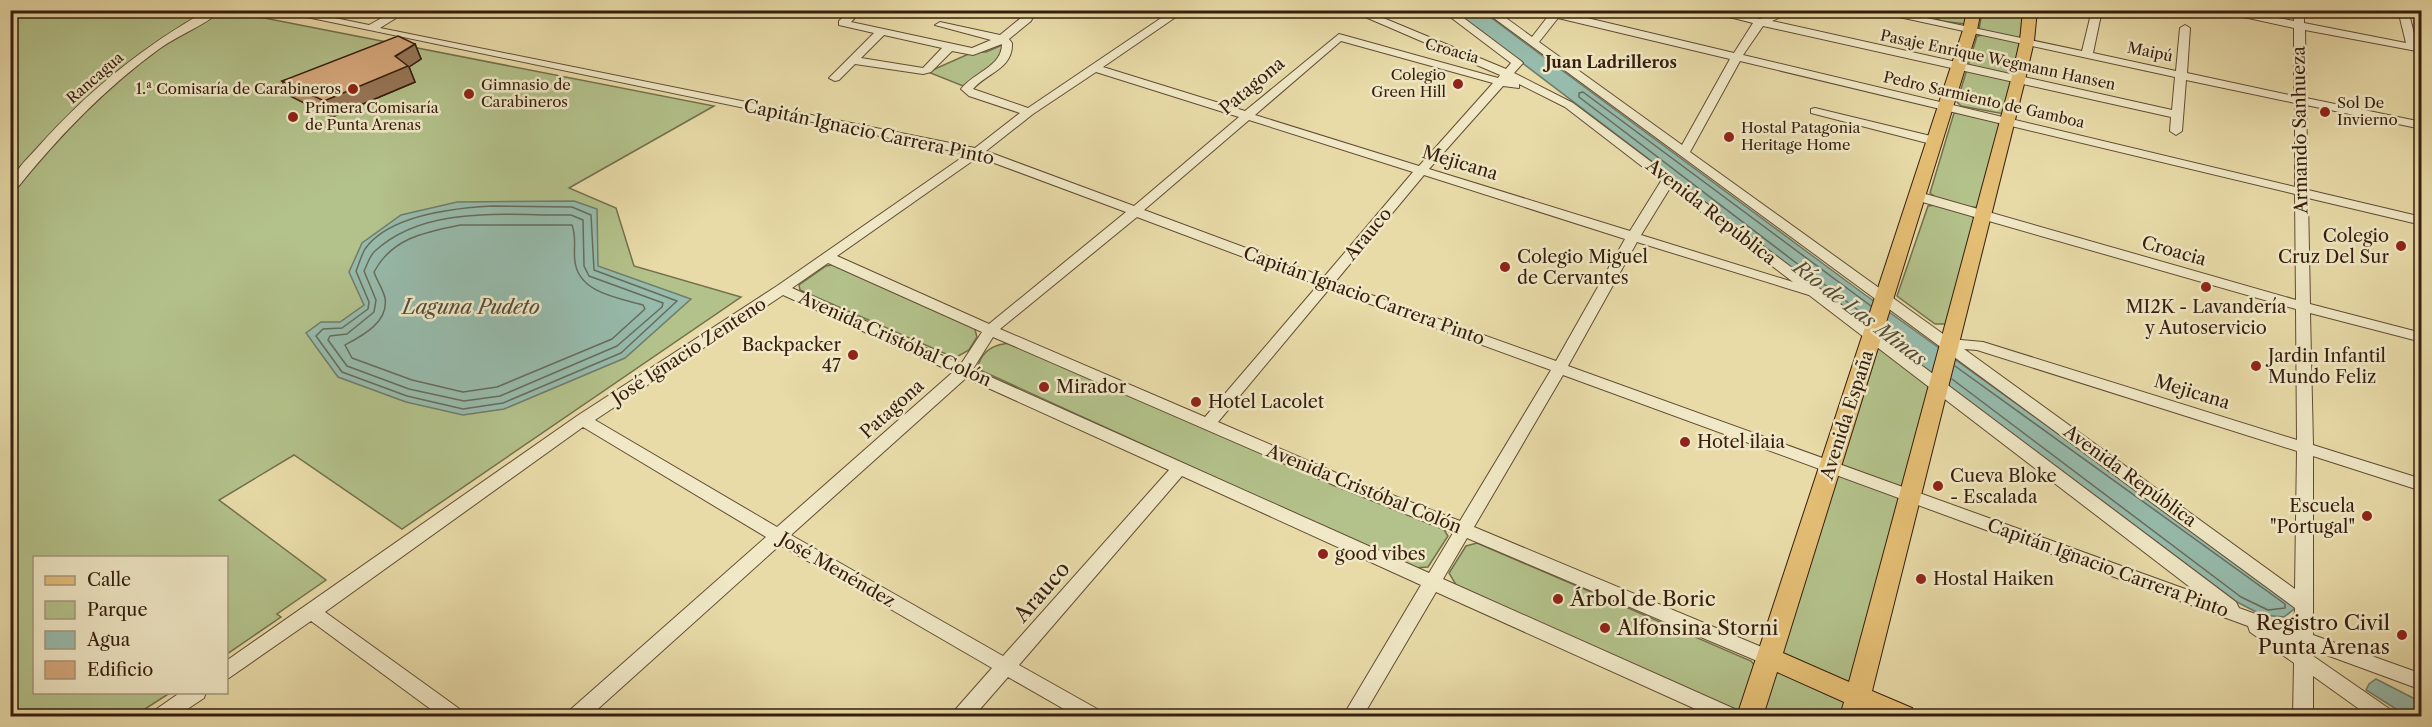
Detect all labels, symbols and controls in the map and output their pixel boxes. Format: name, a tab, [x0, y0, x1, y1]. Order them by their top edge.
street label: Pasaje Enrique Wegmann Hansen	[1879, 25, 2118, 94]
street label: Croacia	[1423, 34, 1481, 67]
street label: Maipú	[2126, 37, 2174, 66]
street label: Armando Sanhueza	[2288, 45, 2312, 215]
street label: Rancagua	[62, 48, 127, 107]
street label: Patagona	[1215, 52, 1289, 120]
district label: Juan Ladrilleros	[1542, 52, 1677, 72]
place label: Colegio Green Hill	[1371, 65, 1447, 101]
street label: Pedro Sarmiento de Gamboa	[1882, 67, 2087, 132]
place label: Gimnasio de Carabineros	[481, 75, 571, 111]
marker: Colegio Green Hill	[1451, 77, 1465, 91]
place label: 1.ª Comisaría de Carabineros	[136, 79, 341, 98]
marker: 1.ª Comisaría de Carabineros	[346, 82, 360, 96]
marker: Gimnasio de Carabineros	[462, 87, 476, 101]
place label: Sol De Invierno	[2337, 93, 2398, 129]
street label: Capitán Ignacio Carrera Pinto	[742, 95, 996, 169]
place label: Primera Comisaría de Punta Arenas	[305, 98, 439, 134]
marker: Sol De Invierno	[2318, 105, 2332, 119]
marker: Primera Comisaría de Punta Arenas	[286, 110, 300, 124]
place label: Hostal Patagonia Heritage Home	[1741, 118, 1861, 154]
marker: Hostal Patagonia Heritage Home	[1722, 130, 1736, 144]
street label: Mejicana	[1419, 141, 1501, 185]
street label: Avenida República	[1641, 154, 1781, 270]
street label: Arauco	[1339, 203, 1396, 266]
place label: Colegio Cruz Del Sur	[2278, 225, 2389, 268]
street label: Croacia	[2139, 231, 2209, 271]
marker: Colegio Cruz Del Sur	[2394, 239, 2408, 253]
street label: Capitán Ignacio Carrera Pinto	[1240, 242, 1488, 350]
place label: Colegio Miguel de Cervantes	[1517, 246, 1648, 289]
water label: Río de Las Minas	[1787, 254, 1932, 371]
marker: Colegio Miguel de Cervantes	[1498, 260, 1512, 274]
marker: MI2K - Lavandería y Autoservicio	[2199, 280, 2213, 294]
street label: Avenida Cristóbal Colón	[794, 286, 995, 391]
street label: José Ignacio Zenteno	[605, 293, 770, 411]
water label: Laguna Pudeto	[400, 295, 540, 319]
place label: MI2K - Lavandería y Autoservicio	[2125, 296, 2287, 339]
place label: Backpacker 47	[742, 334, 841, 377]
place label: Jardin Infantil Mundo Feliz	[2265, 345, 2386, 388]
street label: Avenida España	[1815, 347, 1878, 483]
marker: Backpacker 47	[846, 348, 860, 362]
marker: Jardin Infantil Mundo Feliz	[2249, 359, 2263, 373]
street label: Mejicana	[2151, 370, 2233, 414]
street label: Patagona	[856, 374, 929, 443]
place label: Mirador	[1056, 376, 1127, 398]
marker: Mirador	[1037, 380, 1051, 394]
place label: Hotel Lacolet	[1208, 391, 1325, 413]
marker: Hotel Lacolet	[1189, 395, 1203, 409]
street label: Avenida República	[2058, 420, 2201, 532]
place label: Hotel ilaia	[1697, 431, 1785, 453]
marker: Hotel ilaia	[1678, 435, 1692, 449]
street label: Avenida Cristóbal Colón	[1262, 439, 1465, 538]
place label: Cueva Bloke - Escalada	[1950, 465, 2057, 508]
marker: Cueva Bloke - Escalada	[1931, 479, 1945, 493]
place label: Escuela "Portugal"	[2270, 495, 2355, 538]
marker: Escuela "Portugal"	[2360, 509, 2374, 523]
street label: Capitán Ignacio Carrera Pinto	[1984, 514, 2232, 622]
street label: José Menéndez	[772, 526, 899, 612]
place label: good vibes	[1335, 543, 1426, 565]
marker: good vibes	[1316, 547, 1330, 561]
legend	[33, 556, 228, 694]
street label: Arauco	[1008, 556, 1075, 628]
place label: Hostal Haiken	[1933, 568, 2054, 590]
text: Calle	[87, 569, 131, 591]
marker: Hostal Haiken	[1914, 572, 1928, 586]
place label: Árbol de Boric	[1569, 586, 1716, 611]
marker: Árbol de Boric	[1551, 592, 1565, 606]
text: Parque	[87, 599, 148, 621]
place label: Registro Civil Punta Arenas	[2256, 610, 2390, 659]
place label: Alfonsina Storni	[1616, 615, 1778, 640]
marker: Alfonsina Storni	[1598, 621, 1612, 635]
marker: Registro Civil Punta Arenas	[2395, 628, 2409, 642]
text: Agua	[86, 629, 131, 651]
text: Edificio	[87, 659, 153, 681]

